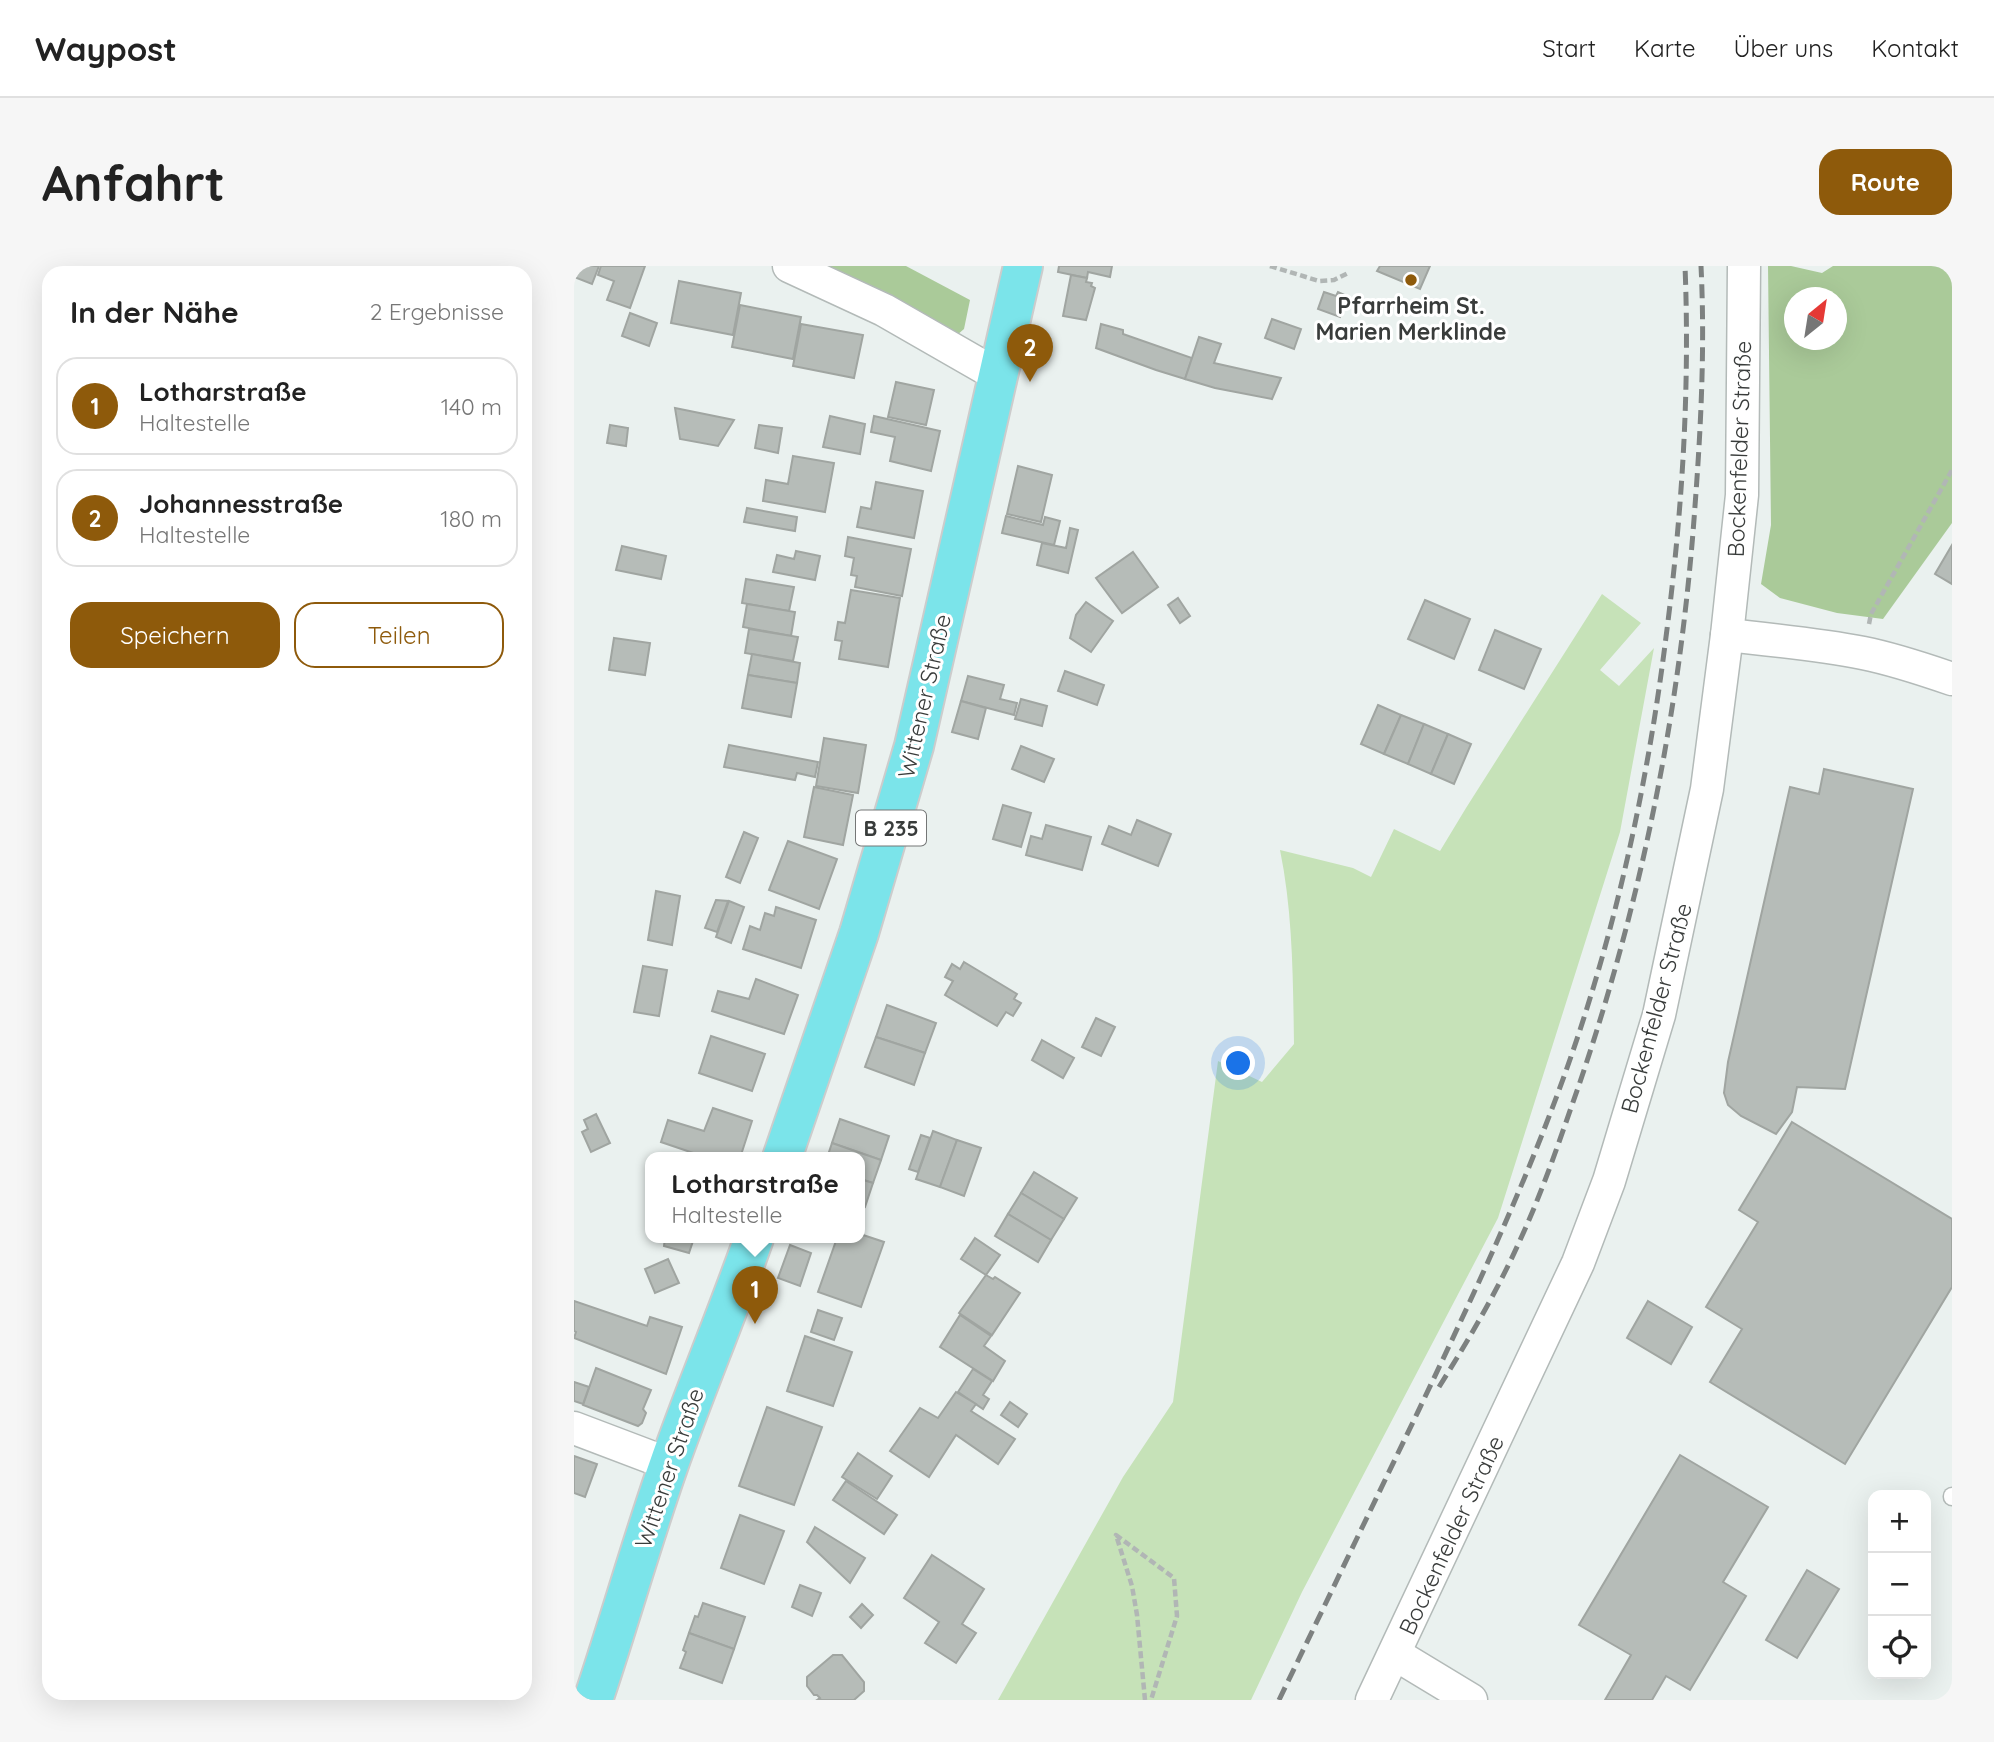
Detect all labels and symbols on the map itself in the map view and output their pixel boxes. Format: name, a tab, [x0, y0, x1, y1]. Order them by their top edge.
marker: Pfarrheim St. Marien Merklinde	[1403, 272, 1419, 288]
north arrow	[1784, 287, 1847, 350]
place label: Pfarrheim St. Marien Merklinde	[1315, 291, 1507, 346]
pin: 2	[1007, 324, 1053, 382]
street label: Bockenfelder Straße	[1721, 340, 1757, 558]
street label: Wittener Straße	[891, 611, 957, 781]
road number: B 235	[856, 810, 926, 846]
street label: Bockenfelder Straße	[1614, 900, 1698, 1116]
your location	[1221, 1046, 1255, 1080]
pin: 1	[732, 1266, 778, 1324]
street label: Wittener Straße	[628, 1384, 710, 1552]
street label: Bockenfelder Straße	[1392, 1431, 1510, 1639]

